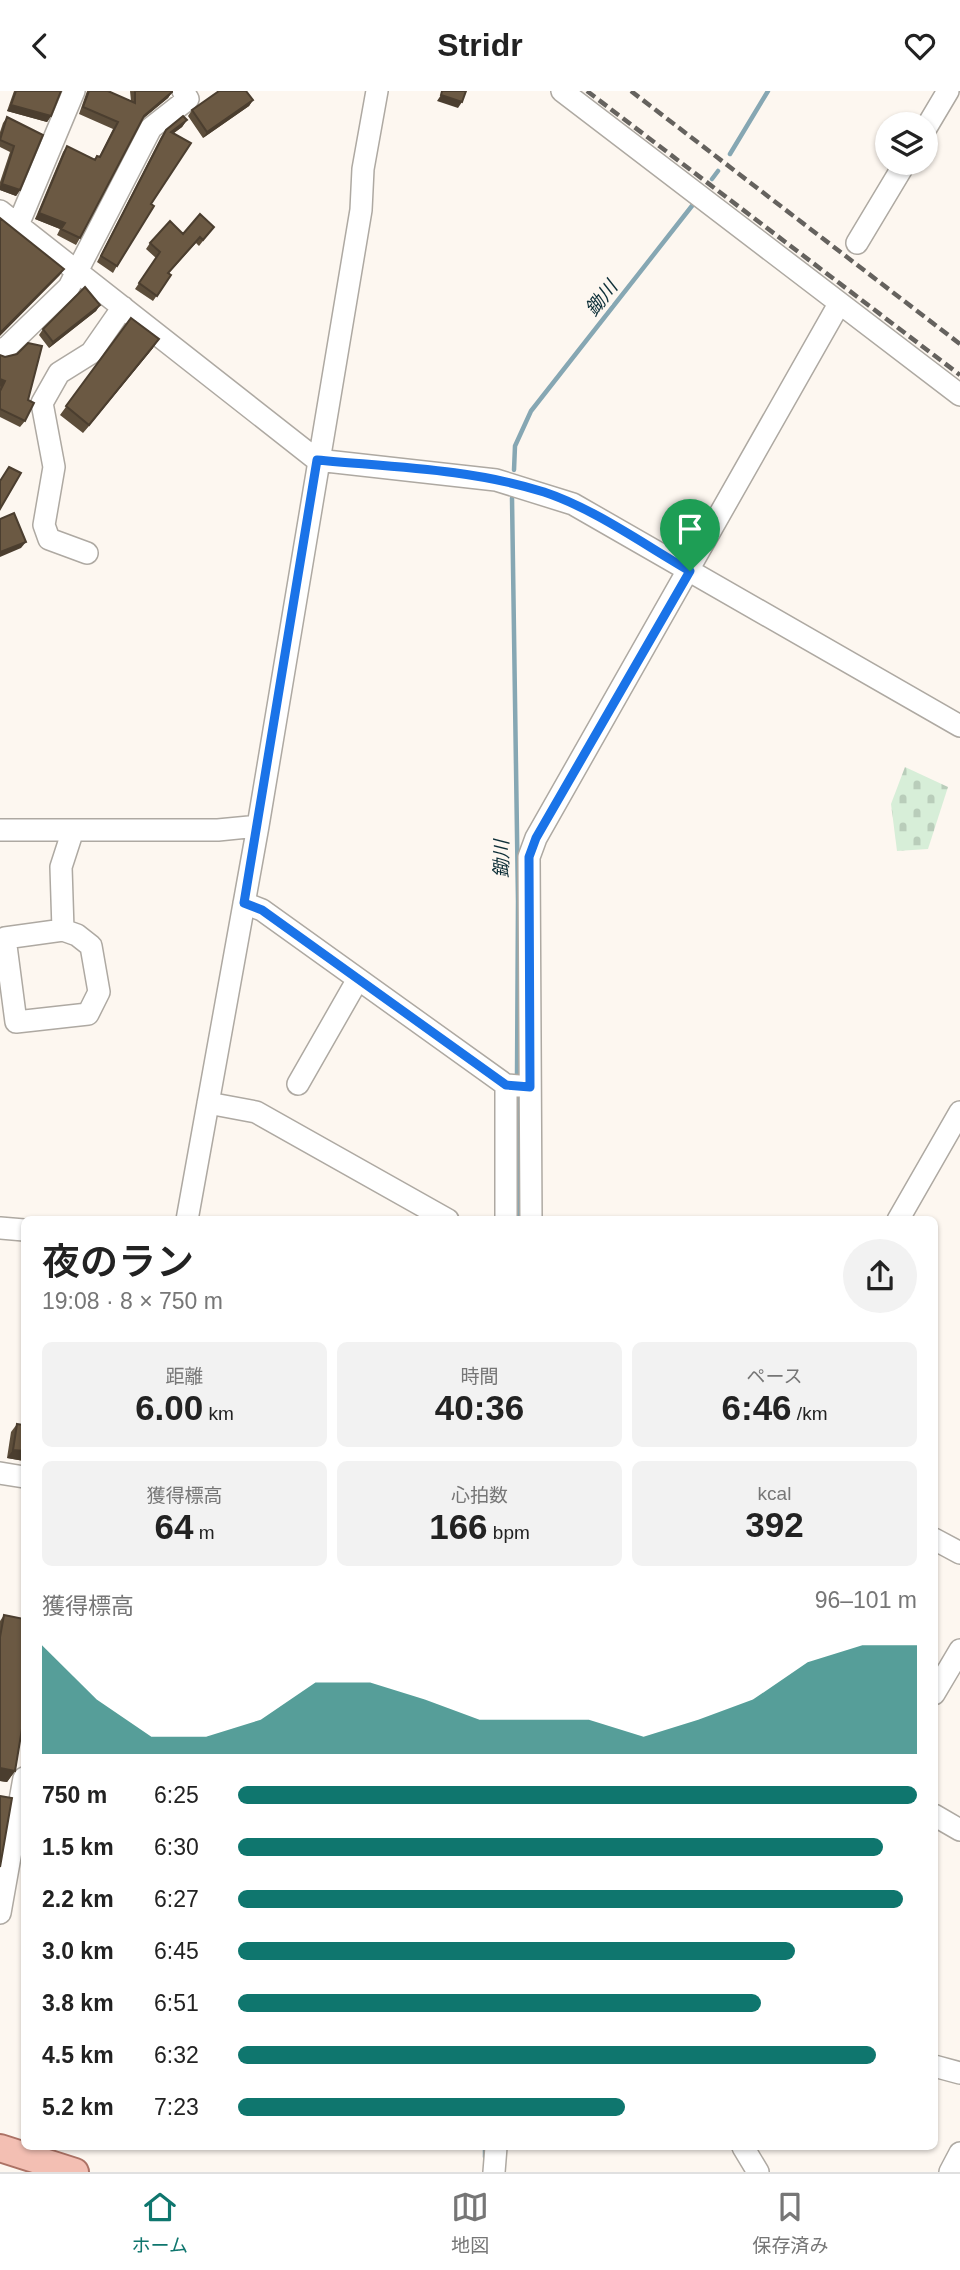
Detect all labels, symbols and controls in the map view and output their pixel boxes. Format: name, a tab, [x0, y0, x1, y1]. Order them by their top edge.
icon: back	[21, 27, 59, 65]
text: Stridr	[437, 27, 523, 63]
icon: heart	[901, 27, 939, 65]
map controls	[875, 112, 938, 175]
button: layers	[875, 112, 938, 175]
water label: 鋤川	[581, 275, 623, 320]
pin	[660, 499, 720, 571]
icon: arrive	[671, 510, 709, 548]
water label: 鋤川	[491, 838, 512, 878]
button: share	[843, 1239, 917, 1313]
text: 夜のラン	[42, 1241, 194, 1283]
text: 19:08 · 8 × 750 m	[42, 1288, 223, 1314]
text: 距離	[165, 1366, 204, 1387]
text: 時間	[460, 1366, 499, 1387]
text: ペース	[746, 1366, 803, 1387]
text: 6.00	[135, 1388, 203, 1427]
text: 40:36	[435, 1388, 524, 1427]
text: 6:46	[722, 1388, 792, 1427]
text: km	[203, 1403, 234, 1424]
text: /km	[792, 1403, 827, 1424]
text: kcal	[758, 1483, 791, 1504]
text: 獲得標高	[146, 1485, 223, 1506]
text: 心拍数	[451, 1485, 508, 1506]
text: 392	[745, 1505, 804, 1544]
text: 64	[154, 1507, 193, 1546]
text: 166	[429, 1507, 488, 1546]
text: m	[193, 1522, 215, 1543]
text: bpm	[488, 1522, 530, 1543]
text: 96–101 m	[815, 1587, 917, 1613]
text: 獲得標高	[42, 1593, 134, 1619]
text: 750 m	[42, 1782, 107, 1808]
text: 6:25	[154, 1782, 199, 1808]
text: 1.5 km	[42, 1834, 114, 1860]
text: 6:30	[154, 1834, 199, 1860]
text: 2.2 km	[42, 1886, 114, 1912]
text: 6:27	[154, 1886, 199, 1912]
text: 3.0 km	[42, 1938, 114, 1964]
text: 6:45	[154, 1938, 199, 1964]
text: 3.8 km	[42, 1990, 114, 2016]
text: 6:51	[154, 1990, 199, 2016]
text: 4.5 km	[42, 2042, 114, 2068]
text: 6:32	[154, 2042, 199, 2068]
text: 5.2 km	[42, 2094, 114, 2120]
text: 7:23	[154, 2094, 199, 2120]
tab: ホーム	[132, 2188, 188, 2257]
tab: 地図	[451, 2188, 489, 2257]
tab: 保存済み	[752, 2188, 828, 2257]

